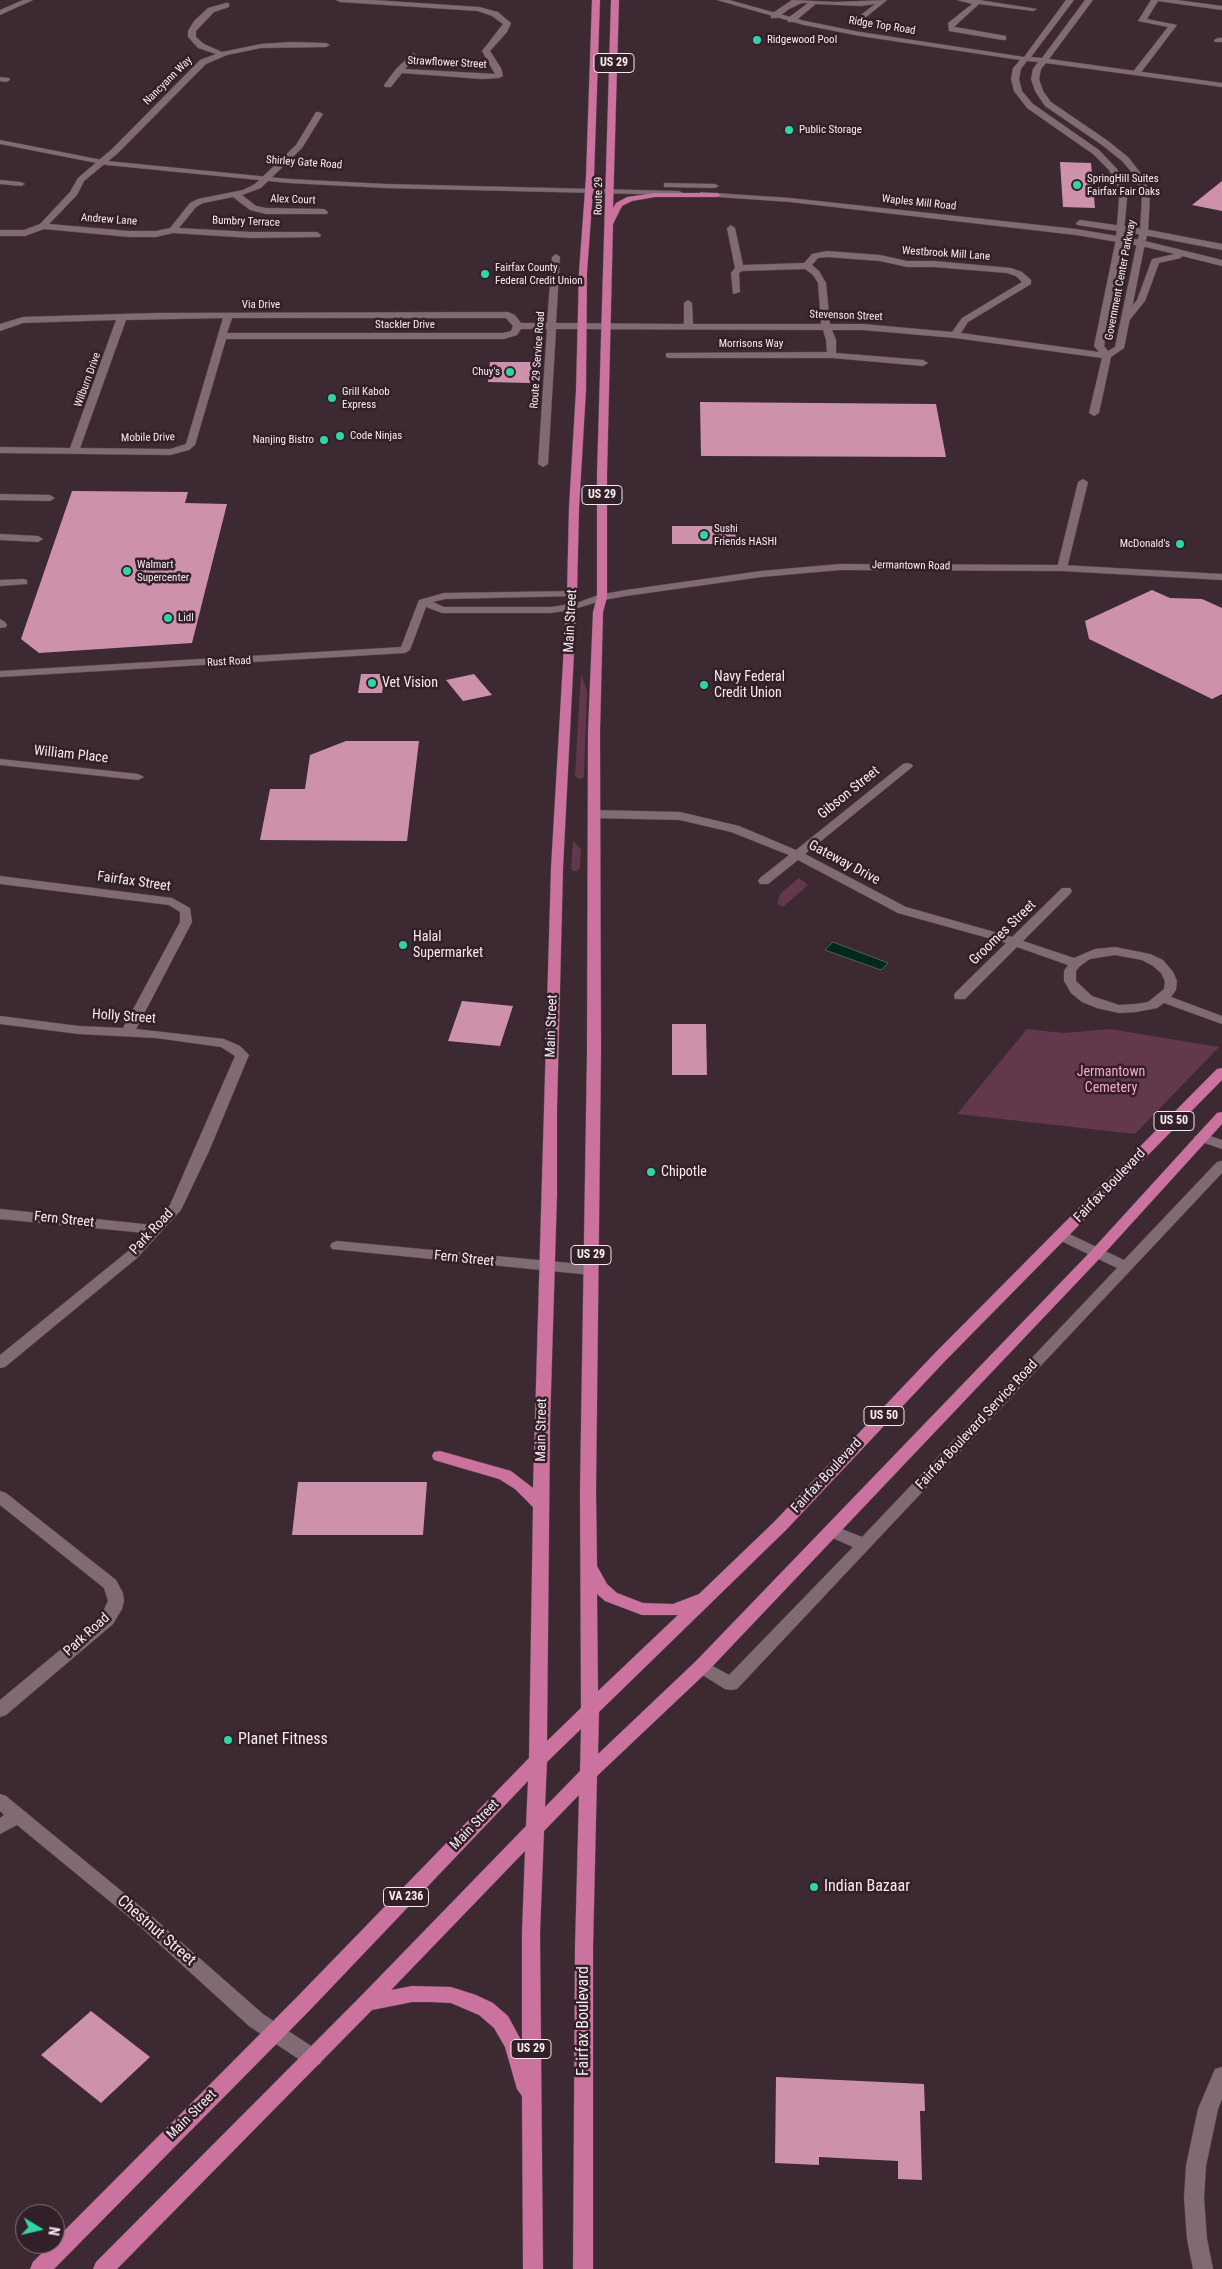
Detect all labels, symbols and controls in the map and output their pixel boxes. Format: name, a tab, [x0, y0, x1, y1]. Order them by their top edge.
street label: Ridge Top Road	[848, 14, 916, 38]
place label: Ridgewood Pool	[767, 33, 837, 47]
marker: Ridgewood Pool	[751, 34, 763, 46]
street label: Nancyann Way	[141, 54, 195, 108]
street label: Strawflower Street	[407, 54, 487, 72]
road number: US 29	[594, 54, 634, 72]
place label: Public Storage	[799, 123, 862, 137]
marker: Public Storage	[783, 124, 795, 136]
street label: Shirley Gate Road	[265, 154, 343, 172]
place label: SpringHill Suites Fairfax Fair Oaks	[1087, 172, 1160, 198]
street label: Route 29	[592, 177, 606, 215]
marker: SpringHill Suites Fairfax Fair Oaks	[1071, 179, 1083, 191]
street label: Alex Court	[270, 193, 316, 207]
street label: Waples Mill Road	[881, 193, 957, 213]
street label: Andrew Lane	[81, 211, 137, 229]
street label: Bumbry Terrace	[212, 214, 280, 230]
street label: Government Center Parkway	[1103, 219, 1139, 341]
street label: Westbrook Mill Lane	[902, 244, 990, 264]
place label: Fairfax County Federal Credit Union	[495, 261, 583, 287]
marker: Fairfax County Federal Credit Union	[479, 268, 491, 280]
street label: Via Drive	[242, 298, 280, 312]
street label: Stevenson Street	[809, 308, 883, 324]
street label: Route 29 Service Road	[528, 311, 548, 409]
street label: Stackler Drive	[375, 318, 435, 332]
street label: Morrisons Way	[719, 337, 783, 351]
street label: Wilburn Drive	[72, 351, 104, 409]
place label: Chuy's	[472, 365, 500, 379]
marker: Chuy's	[504, 366, 516, 378]
place label: Grill Kabob Express	[342, 385, 390, 411]
marker: Grill Kabob Express	[326, 392, 338, 404]
place label: Code Ninjas	[350, 429, 402, 443]
marker: Code Ninjas	[334, 430, 346, 442]
street label: Mobile Drive	[121, 431, 175, 445]
place label: Nanjing Bistro	[253, 433, 314, 447]
marker: Nanjing Bistro	[318, 434, 330, 446]
road number: US 29	[582, 486, 622, 504]
place label: Sushi Friends HASHI	[714, 522, 777, 548]
marker: Sushi Friends HASHI	[698, 529, 710, 541]
place label: McDonald's	[1120, 537, 1170, 551]
marker: McDonald's	[1174, 538, 1186, 550]
place label: Walmart Supercenter	[137, 558, 189, 584]
street label: Jermantown Road	[872, 559, 950, 573]
marker: Walmart Supercenter	[121, 565, 133, 577]
street label: Main Street	[561, 589, 581, 653]
place label: Lidl	[178, 611, 194, 625]
marker: Lidl	[162, 612, 174, 624]
street label: Rust Road	[207, 654, 251, 670]
place label: Navy Federal Credit Union	[714, 669, 785, 702]
place label: Vet Vision	[382, 675, 438, 691]
marker: Vet Vision	[366, 677, 378, 689]
marker: Navy Federal Credit Union	[698, 679, 710, 691]
street label: William Place	[33, 743, 109, 767]
street label: Gibson Street	[815, 763, 883, 823]
street label: Gateway Drive	[805, 837, 883, 889]
street label: Fairfax Street	[96, 869, 172, 895]
street label: Groomes Street	[966, 897, 1040, 969]
place label: Halal Supermarket	[413, 929, 483, 962]
marker: Halal Supermarket	[397, 939, 409, 951]
street label: Main Street	[543, 994, 561, 1058]
street label: Holly Street	[91, 1006, 157, 1028]
park label: Jermantown Cemetery	[1077, 1064, 1145, 1096]
road number: US 50	[1154, 1112, 1194, 1130]
street label: Fairfax Boulevard	[1071, 1146, 1149, 1226]
place label: Chipotle	[661, 1164, 707, 1180]
marker: Chipotle	[645, 1166, 657, 1178]
street label: Park Road	[127, 1206, 177, 1258]
street label: Fern Street	[33, 1208, 95, 1232]
road number: US 29	[571, 1246, 611, 1264]
street label: Fern Street	[433, 1247, 495, 1271]
street label: Fairfax Boulevard Service Road	[913, 1357, 1041, 1493]
street label: Main Street	[533, 1398, 551, 1462]
road number: US 50	[864, 1406, 904, 1425]
street label: Fairfax Boulevard	[788, 1435, 866, 1517]
street label: Park Road	[60, 1610, 114, 1660]
place label: Planet Fitness	[238, 1730, 328, 1750]
marker: Planet Fitness	[222, 1734, 234, 1746]
street label: Main Street	[447, 1796, 503, 1854]
place label: Indian Bazaar	[824, 1877, 910, 1897]
marker: Indian Bazaar	[808, 1881, 820, 1893]
road number: VA 236	[384, 1888, 428, 1906]
street label: Chestnut Street	[113, 1892, 199, 1970]
street label: Fairfax Boulevard	[574, 1966, 594, 2076]
road number: US 29	[511, 2040, 551, 2058]
street label: Main Street	[164, 2087, 220, 2143]
north arrow	[15, 2204, 65, 2254]
text: N	[45, 2226, 62, 2237]

